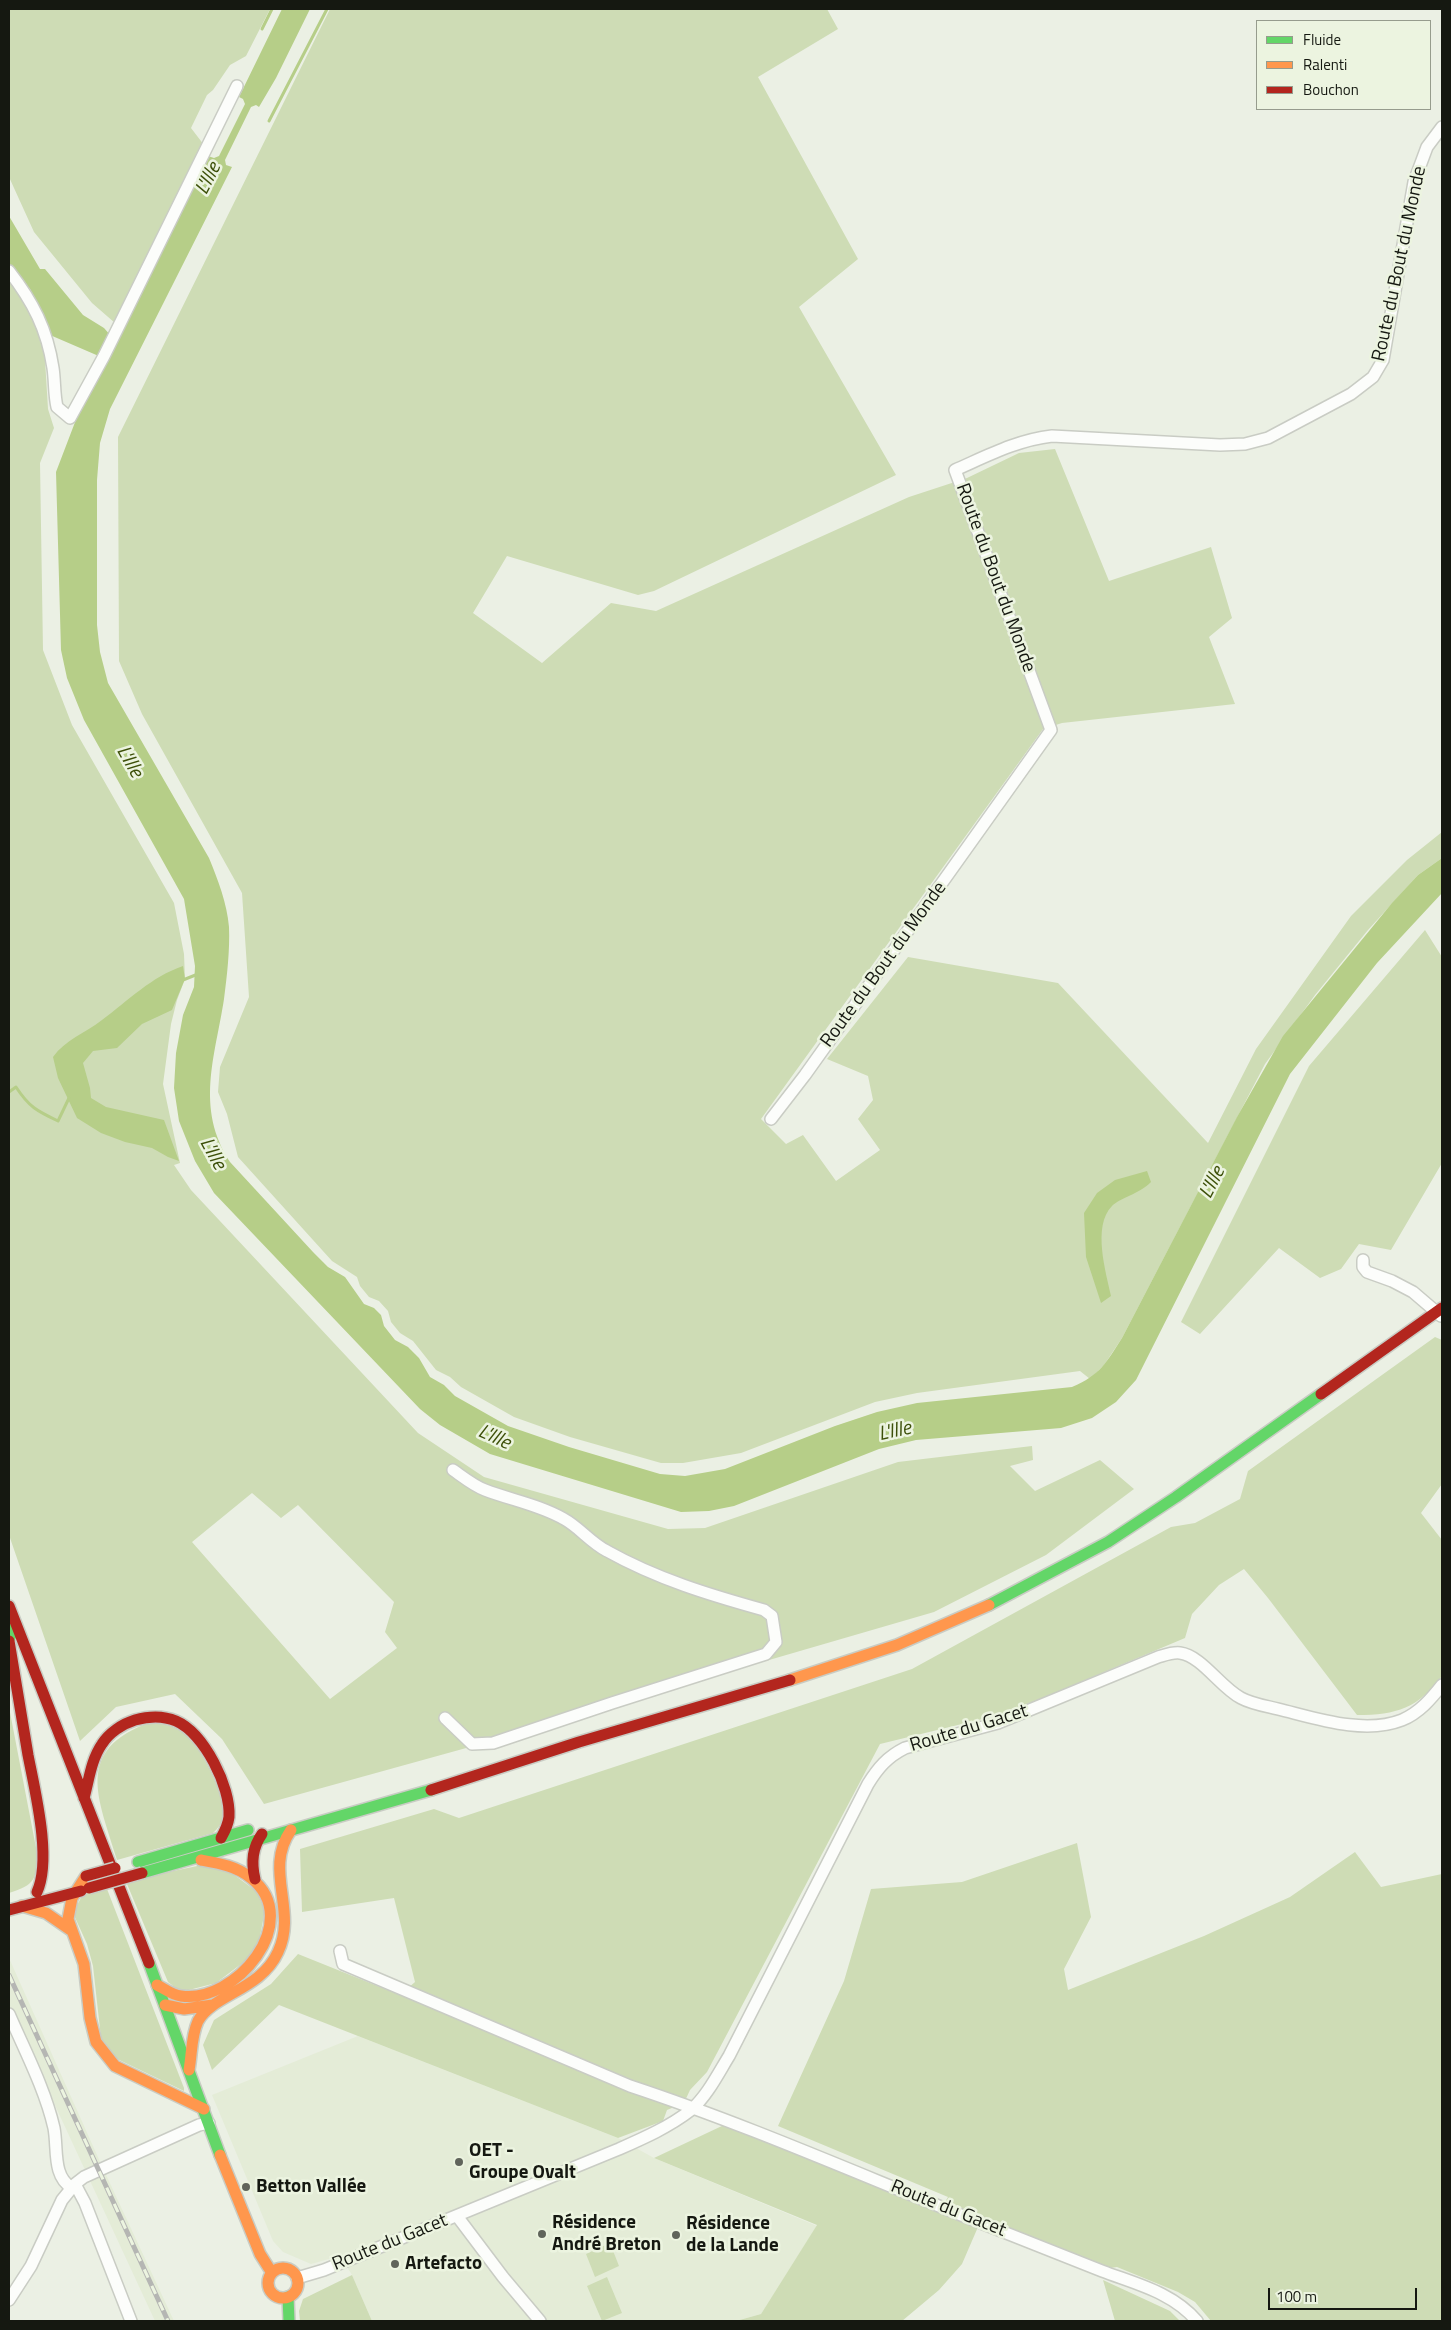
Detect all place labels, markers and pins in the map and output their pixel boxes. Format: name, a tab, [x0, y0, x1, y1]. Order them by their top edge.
place label: OET - Groupe Ovalt	[469, 2140, 576, 2184]
marker: OET - Groupe Ovalt	[453, 2156, 465, 2168]
place label: Betton Vallée	[256, 2176, 366, 2198]
marker: Betton Vallée	[240, 2181, 252, 2193]
place label: Résidence André Breton	[552, 2212, 661, 2256]
place label: Résidence de la Lande	[686, 2213, 779, 2257]
marker: Résidence André Breton	[536, 2228, 548, 2240]
marker: Résidence de la Lande	[670, 2229, 682, 2241]
place label: Artefacto	[405, 2253, 482, 2275]
marker: Artefacto	[389, 2258, 401, 2270]

